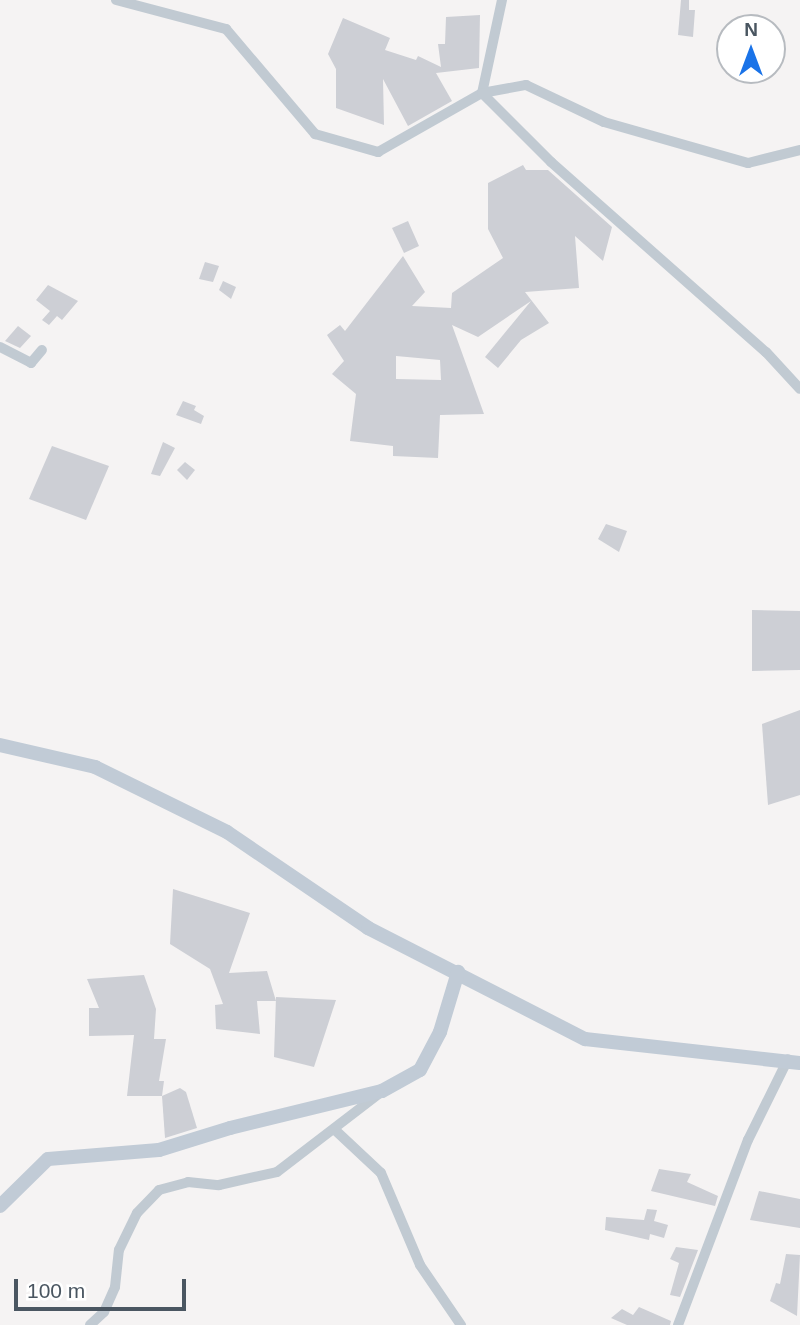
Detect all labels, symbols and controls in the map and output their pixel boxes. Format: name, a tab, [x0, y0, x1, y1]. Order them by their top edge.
north arrow	[716, 14, 786, 84]
text: N	[744, 19, 758, 40]
scale bar	[18, 1266, 189, 1310]
text: 100 m	[27, 1279, 85, 1302]

